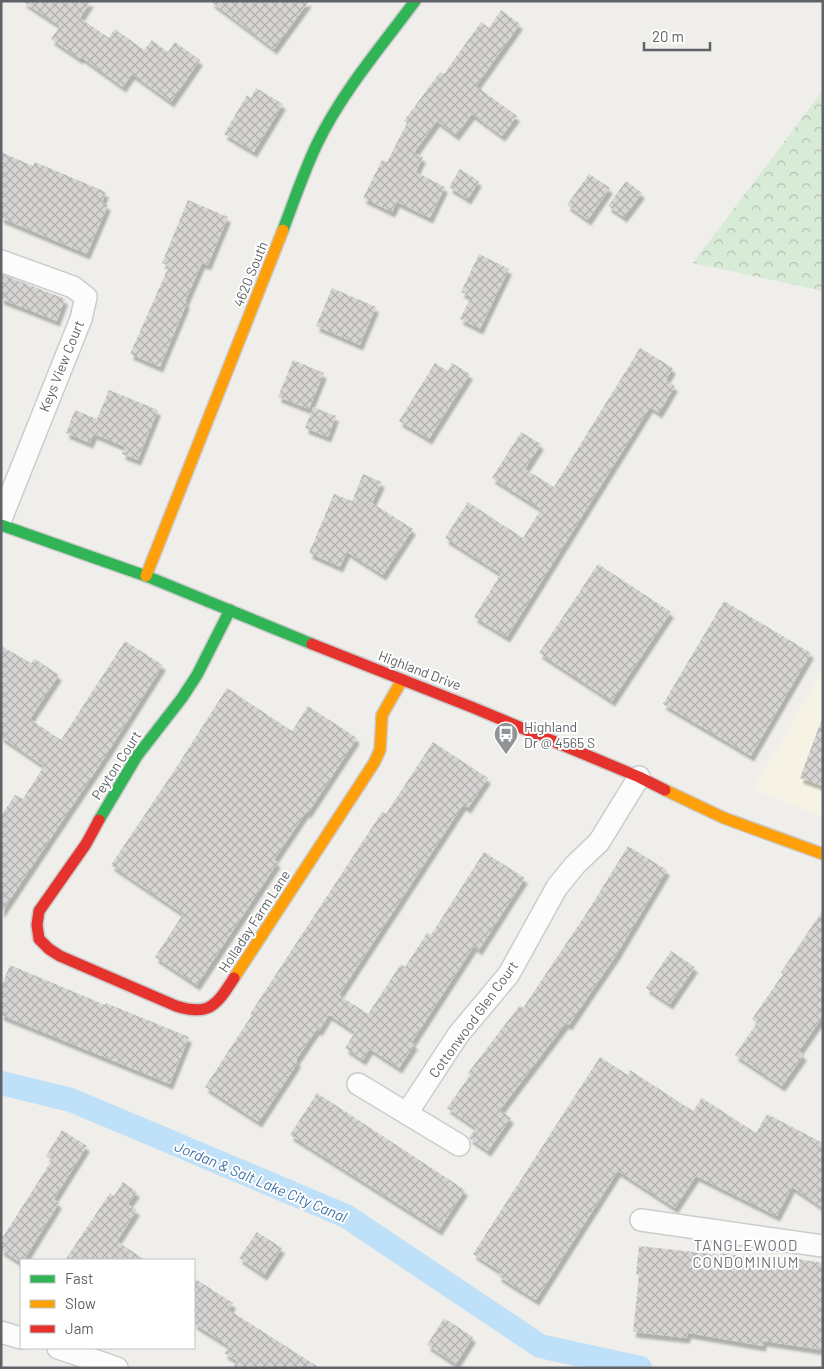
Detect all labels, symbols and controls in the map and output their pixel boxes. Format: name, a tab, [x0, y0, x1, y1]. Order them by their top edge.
scale bar	[644, 20, 710, 52]
text: 20 m	[652, 27, 684, 45]
street label: 4620 South	[229, 239, 271, 309]
street label: Keys View Court	[35, 318, 87, 414]
street label: Highland Drive	[376, 646, 464, 694]
place label: Highland Dr @ 4565 S	[524, 718, 595, 751]
bus stop icon: Highland Dr @ 4565 S	[493, 721, 519, 755]
street label: Peyton Court	[87, 727, 145, 803]
street label: Holladay Farm Lane	[215, 867, 293, 975]
street label: Cottonwood Glen Court	[425, 957, 521, 1081]
water label: Jordan & Salt Lake City Canal	[172, 1136, 351, 1226]
district label: TANGLEWOOD CONDOMINIUM	[692, 1236, 800, 1271]
legend	[20, 1259, 195, 1349]
text: Fast	[65, 1269, 93, 1287]
text: Slow	[65, 1294, 96, 1312]
text: Jam	[65, 1319, 94, 1337]

